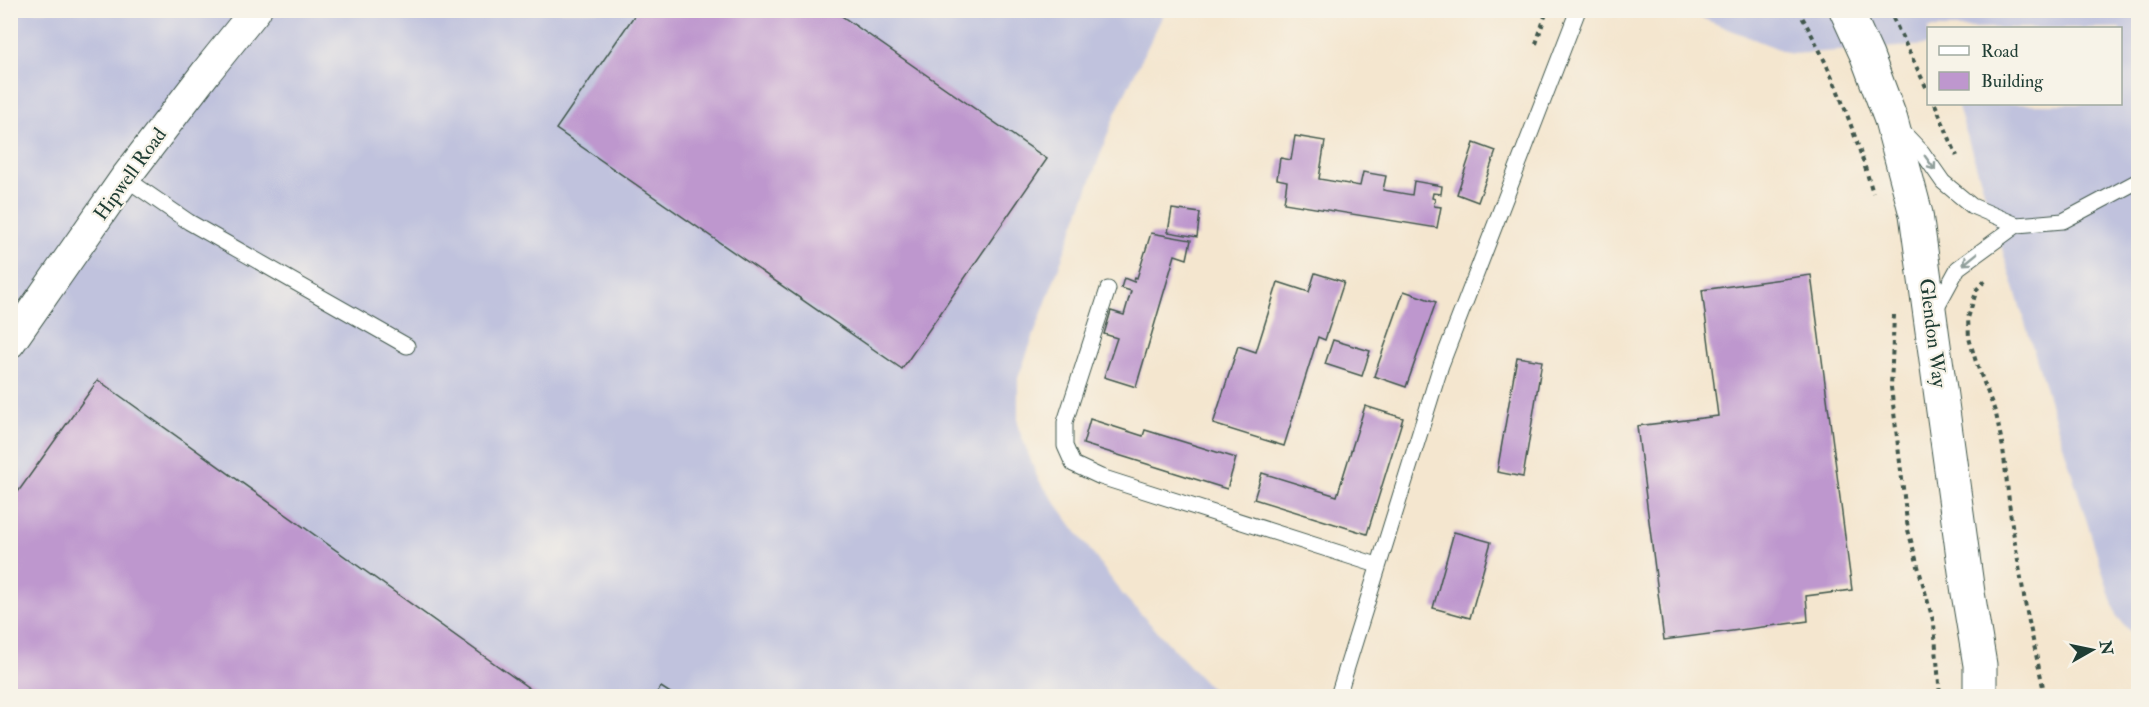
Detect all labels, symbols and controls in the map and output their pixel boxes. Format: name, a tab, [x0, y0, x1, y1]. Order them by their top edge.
legend	[1927, 27, 2122, 105]
text: Road	[1981, 40, 2019, 63]
text: Building	[1981, 70, 2044, 93]
street label: Hipwell Road	[88, 123, 173, 226]
one-way arrow	[1924, 154, 1936, 171]
one-way arrow	[1962, 253, 1978, 266]
street label: Glendon Way	[1914, 277, 1952, 390]
north arrow	[2062, 620, 2122, 680]
text: N	[2095, 638, 2117, 657]

